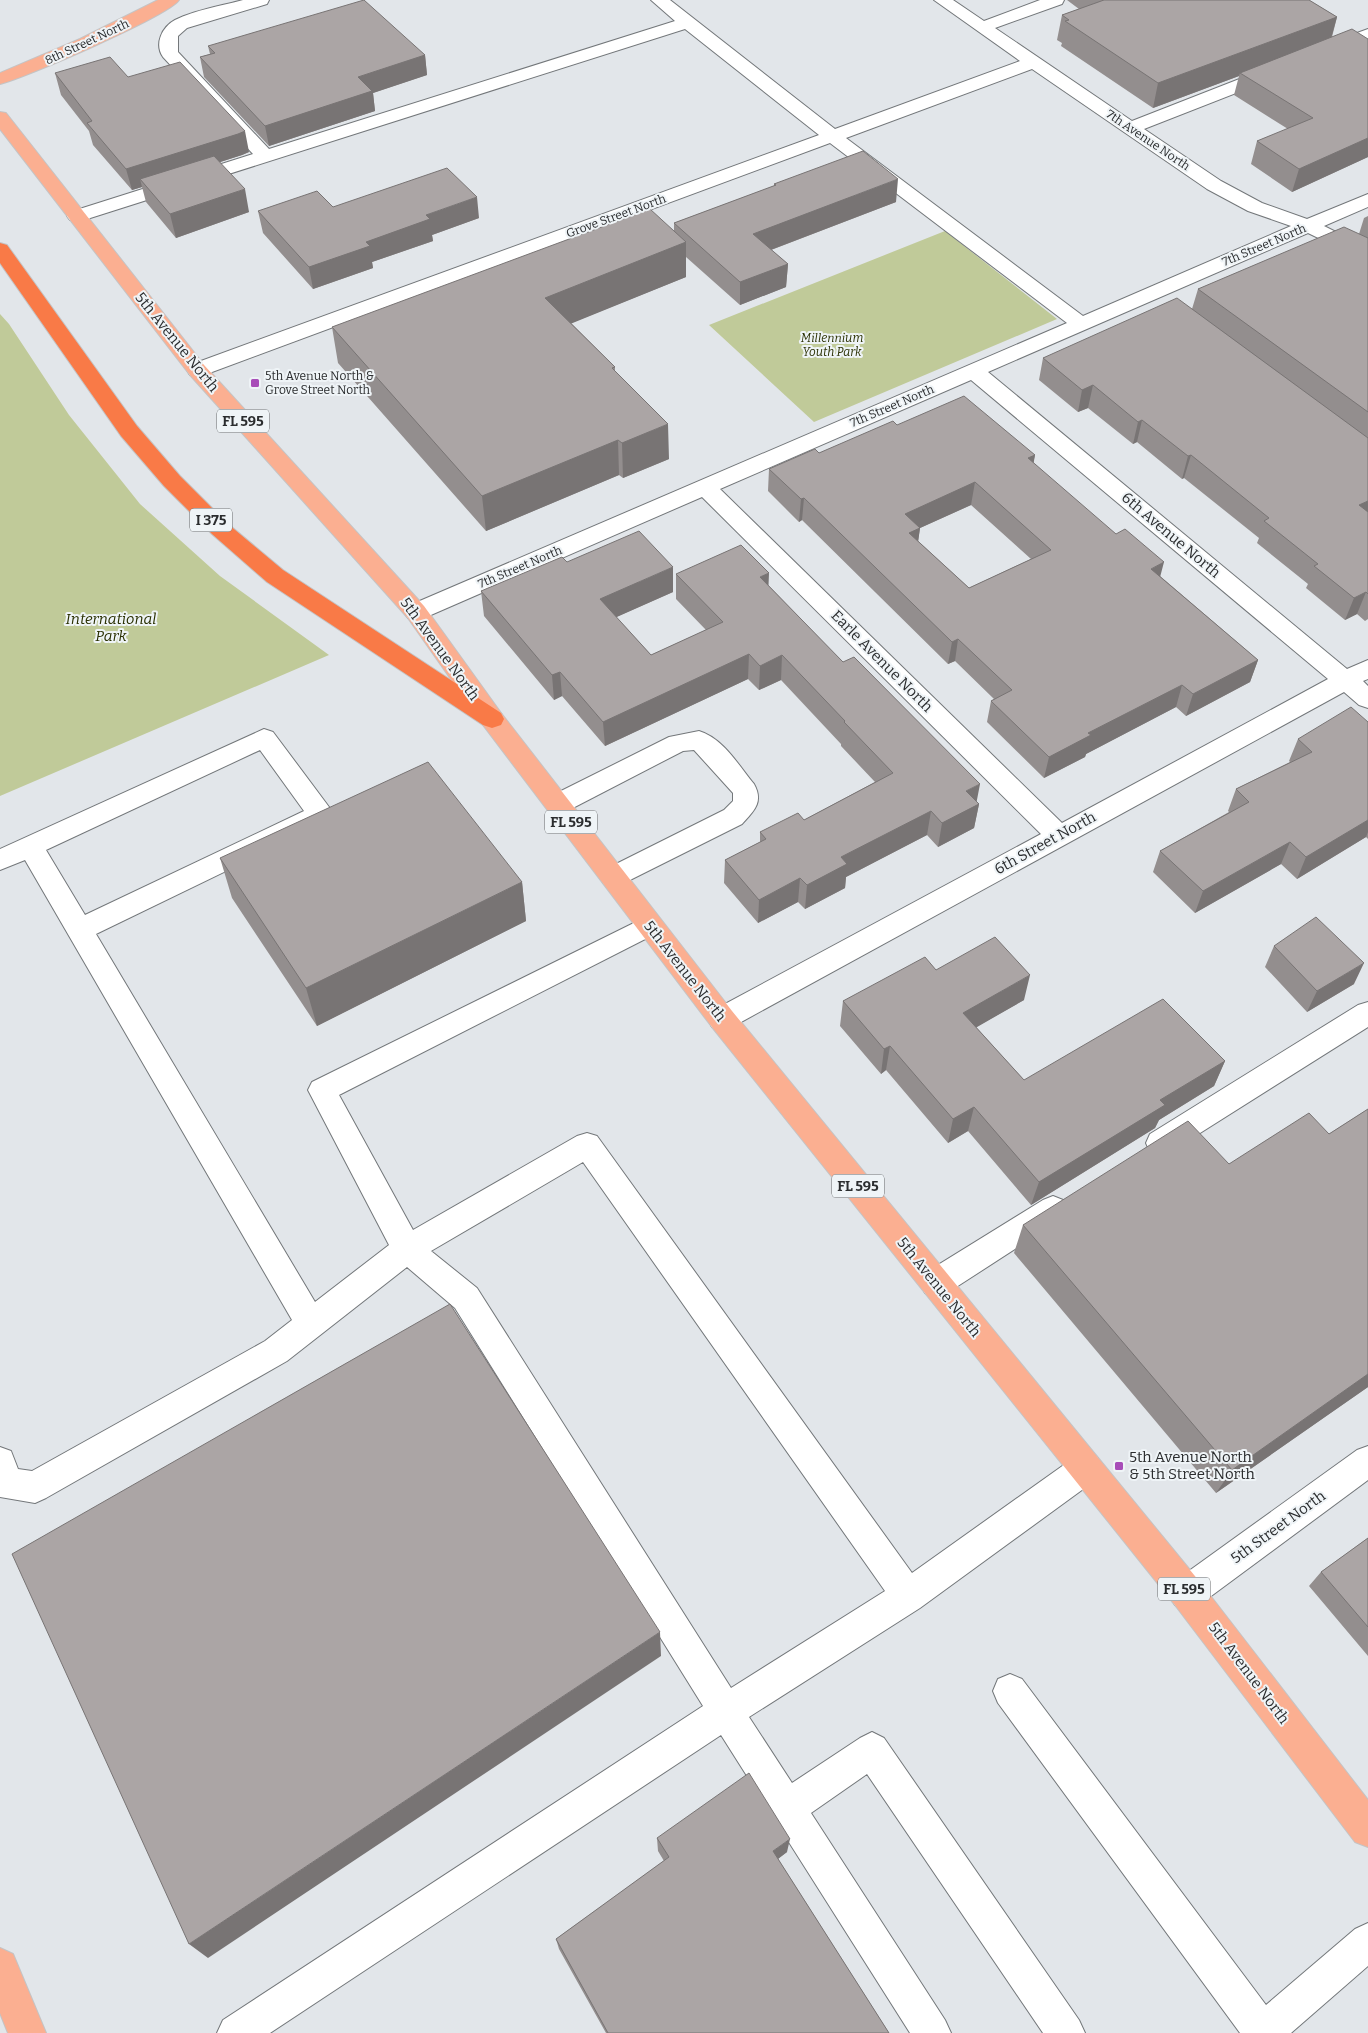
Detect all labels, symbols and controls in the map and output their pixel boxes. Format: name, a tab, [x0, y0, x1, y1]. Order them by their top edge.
street label: 8th Street North	[43, 16, 132, 68]
street label: 7th Avenue North	[1104, 107, 1193, 173]
street label: Grove Street North	[564, 191, 668, 241]
street label: 7th Street North	[1220, 221, 1308, 269]
street label: 5th Avenue North	[131, 289, 223, 396]
park label: Millennium Youth Park	[801, 331, 863, 359]
place label: 5th Avenue North & Grove Street North	[265, 369, 374, 397]
marker: 5th Avenue North & Grove Street North	[249, 377, 261, 389]
street label: 7th Street North	[848, 382, 936, 430]
road number: FL 595	[217, 410, 269, 432]
street label: 6th Avenue North	[1118, 488, 1225, 582]
road number: I 375	[190, 508, 232, 532]
street label: 7th Street North	[476, 543, 564, 591]
street label: 5th Avenue North	[397, 594, 484, 705]
street label: Earle Avenue North	[827, 606, 937, 716]
park label: International Park	[66, 610, 156, 645]
street label: 6th Street North	[991, 807, 1099, 878]
road number: FL 595	[545, 810, 597, 834]
street label: 5th Avenue North	[640, 917, 730, 1025]
road number: FL 595	[832, 1174, 884, 1198]
street label: 5th Avenue North	[893, 1234, 985, 1341]
place label: 5th Avenue North & 5th Street North	[1129, 1448, 1255, 1483]
marker: 5th Avenue North & 5th Street North	[1113, 1460, 1125, 1472]
street label: 5th Street North	[1227, 1486, 1329, 1567]
road number: FL 595	[1158, 1578, 1210, 1600]
street label: 5th Avenue North	[1205, 1619, 1294, 1728]

